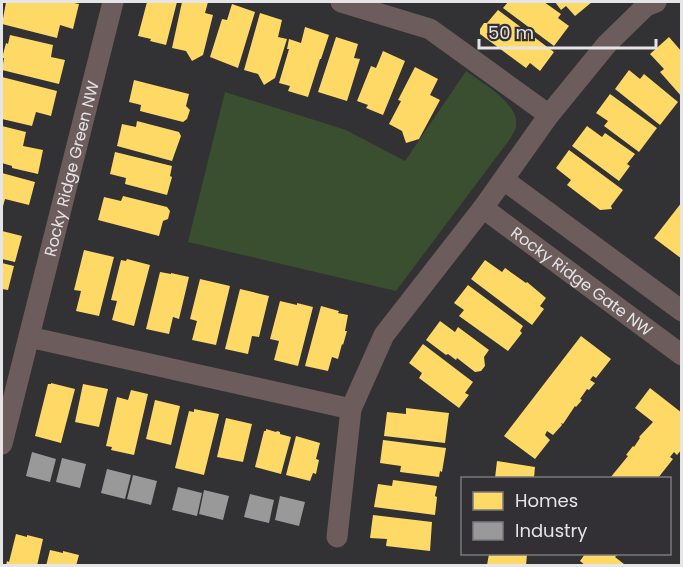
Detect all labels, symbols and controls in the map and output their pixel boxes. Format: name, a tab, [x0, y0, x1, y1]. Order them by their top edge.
scale bar	[479, 12, 656, 50]
text: 50 m	[488, 20, 534, 45]
street label: Rocky Ridge Green NW	[39, 78, 105, 259]
street label: Rocky Ridge Gate NW	[506, 221, 658, 342]
legend	[461, 477, 671, 555]
text: Homes	[515, 488, 578, 513]
text: Industry	[515, 518, 587, 543]

